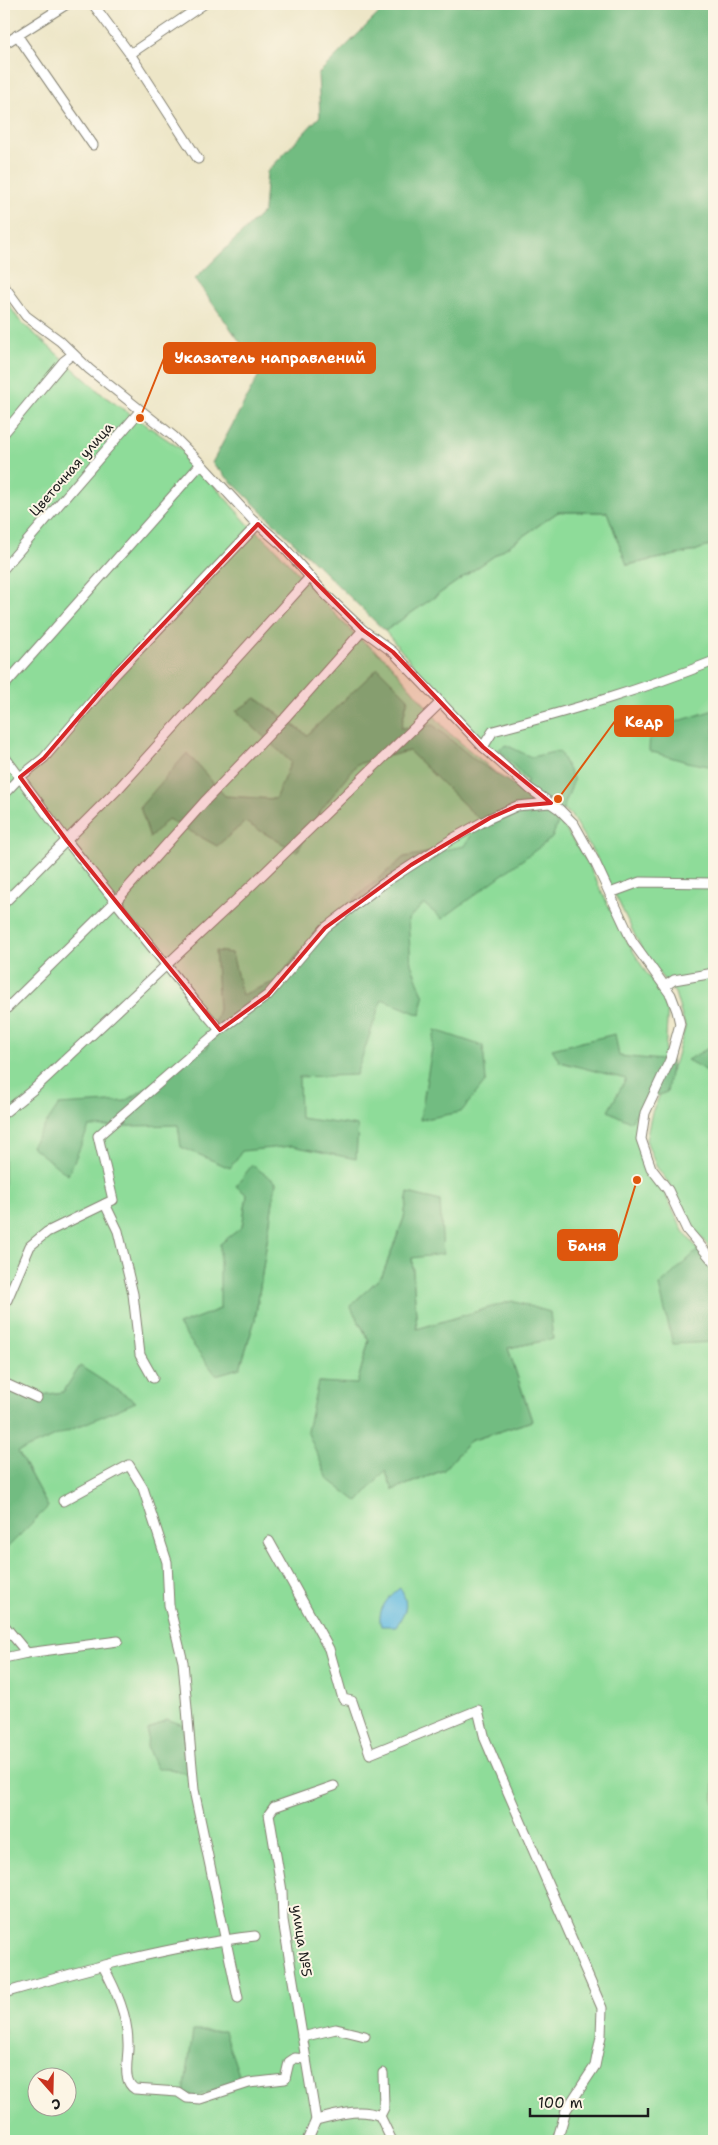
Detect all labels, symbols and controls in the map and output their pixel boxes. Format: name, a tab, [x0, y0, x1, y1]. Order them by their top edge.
callout: Указатель направлений	[164, 343, 375, 373]
text: Указатель направлений	[174, 348, 366, 368]
street label: Цветочная улица	[25, 418, 117, 520]
callout: Кедр	[615, 706, 673, 736]
text: Кедр	[625, 712, 663, 732]
callout: Баня	[558, 1230, 617, 1260]
text: Баня	[568, 1236, 607, 1256]
street label: улица №5	[288, 1904, 316, 1978]
north arrow	[28, 2068, 78, 2118]
scale bar	[530, 2085, 648, 2117]
text: 100 m	[538, 2093, 583, 2113]
text: С	[49, 2094, 64, 2114]

